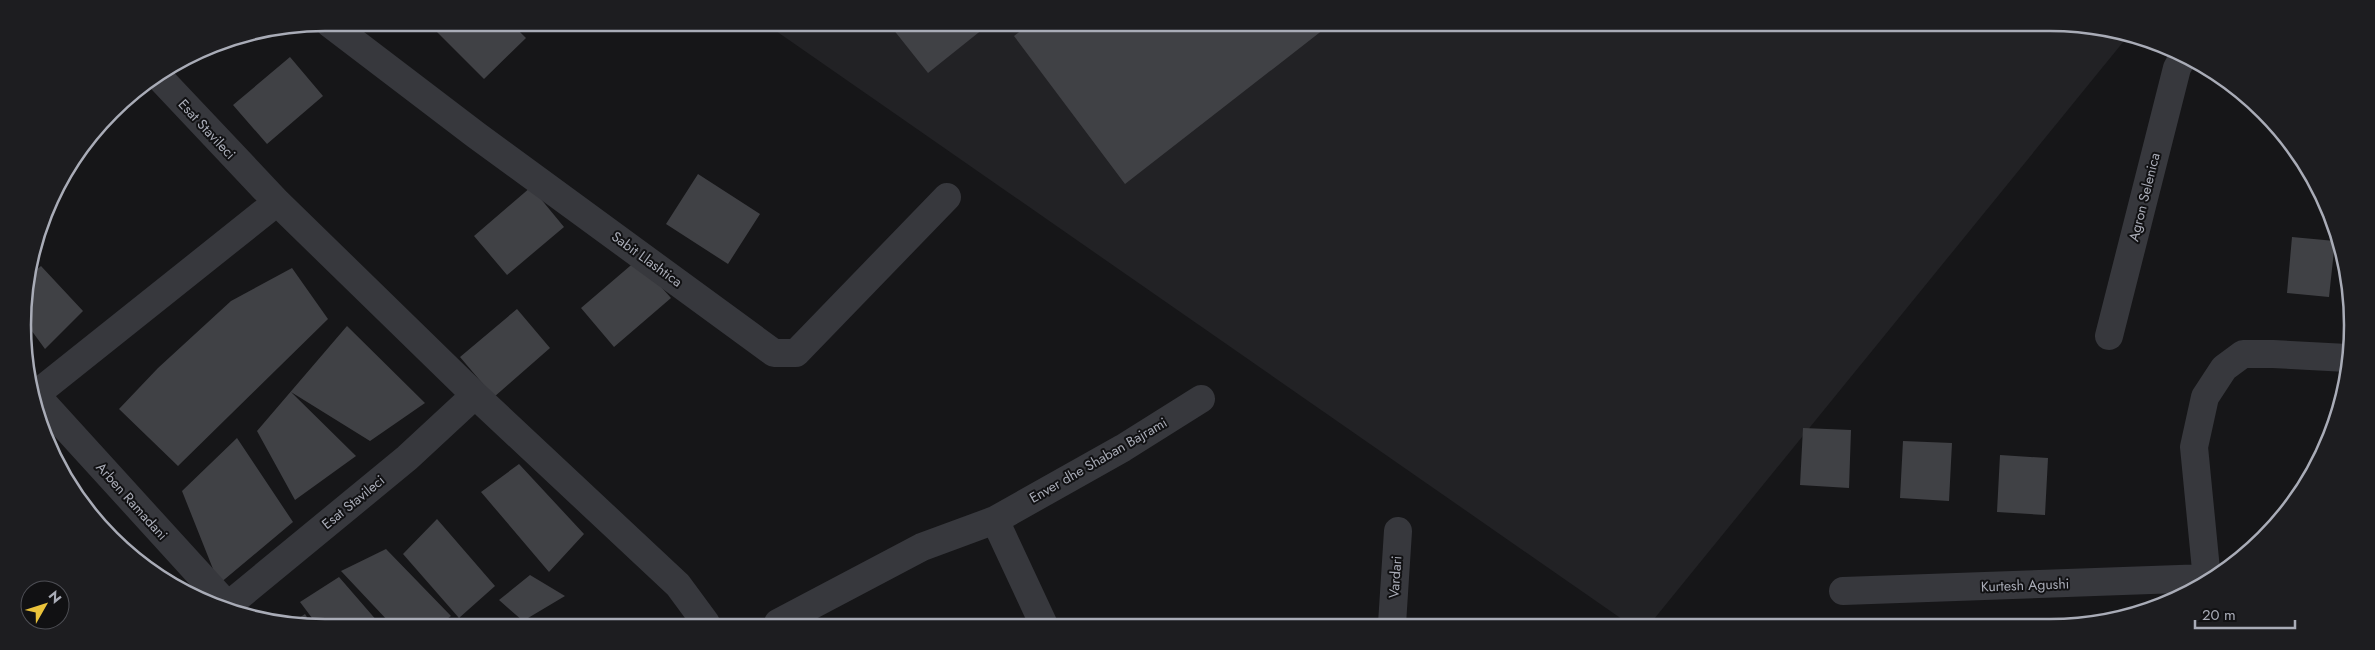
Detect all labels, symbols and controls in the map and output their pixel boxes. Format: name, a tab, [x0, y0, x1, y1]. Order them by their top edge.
street label: Esat Stavileci	[174, 94, 240, 164]
street label: Agron Selenica	[2123, 151, 2165, 243]
street label: Sabit Llashtica	[607, 226, 687, 292]
street label: Enver dhe Shaban Bajrami	[1025, 412, 1171, 508]
street label: Arben Ramadani	[92, 458, 172, 544]
street label: Esat Stavileci	[317, 470, 389, 534]
street label: Vardari	[1384, 555, 1406, 599]
street label: Kurtesh Agushi	[1980, 573, 2070, 597]
north arrow	[20, 580, 70, 630]
text: N	[44, 586, 66, 607]
scale bar	[2195, 598, 2295, 630]
text: 20 m	[2202, 604, 2236, 626]

